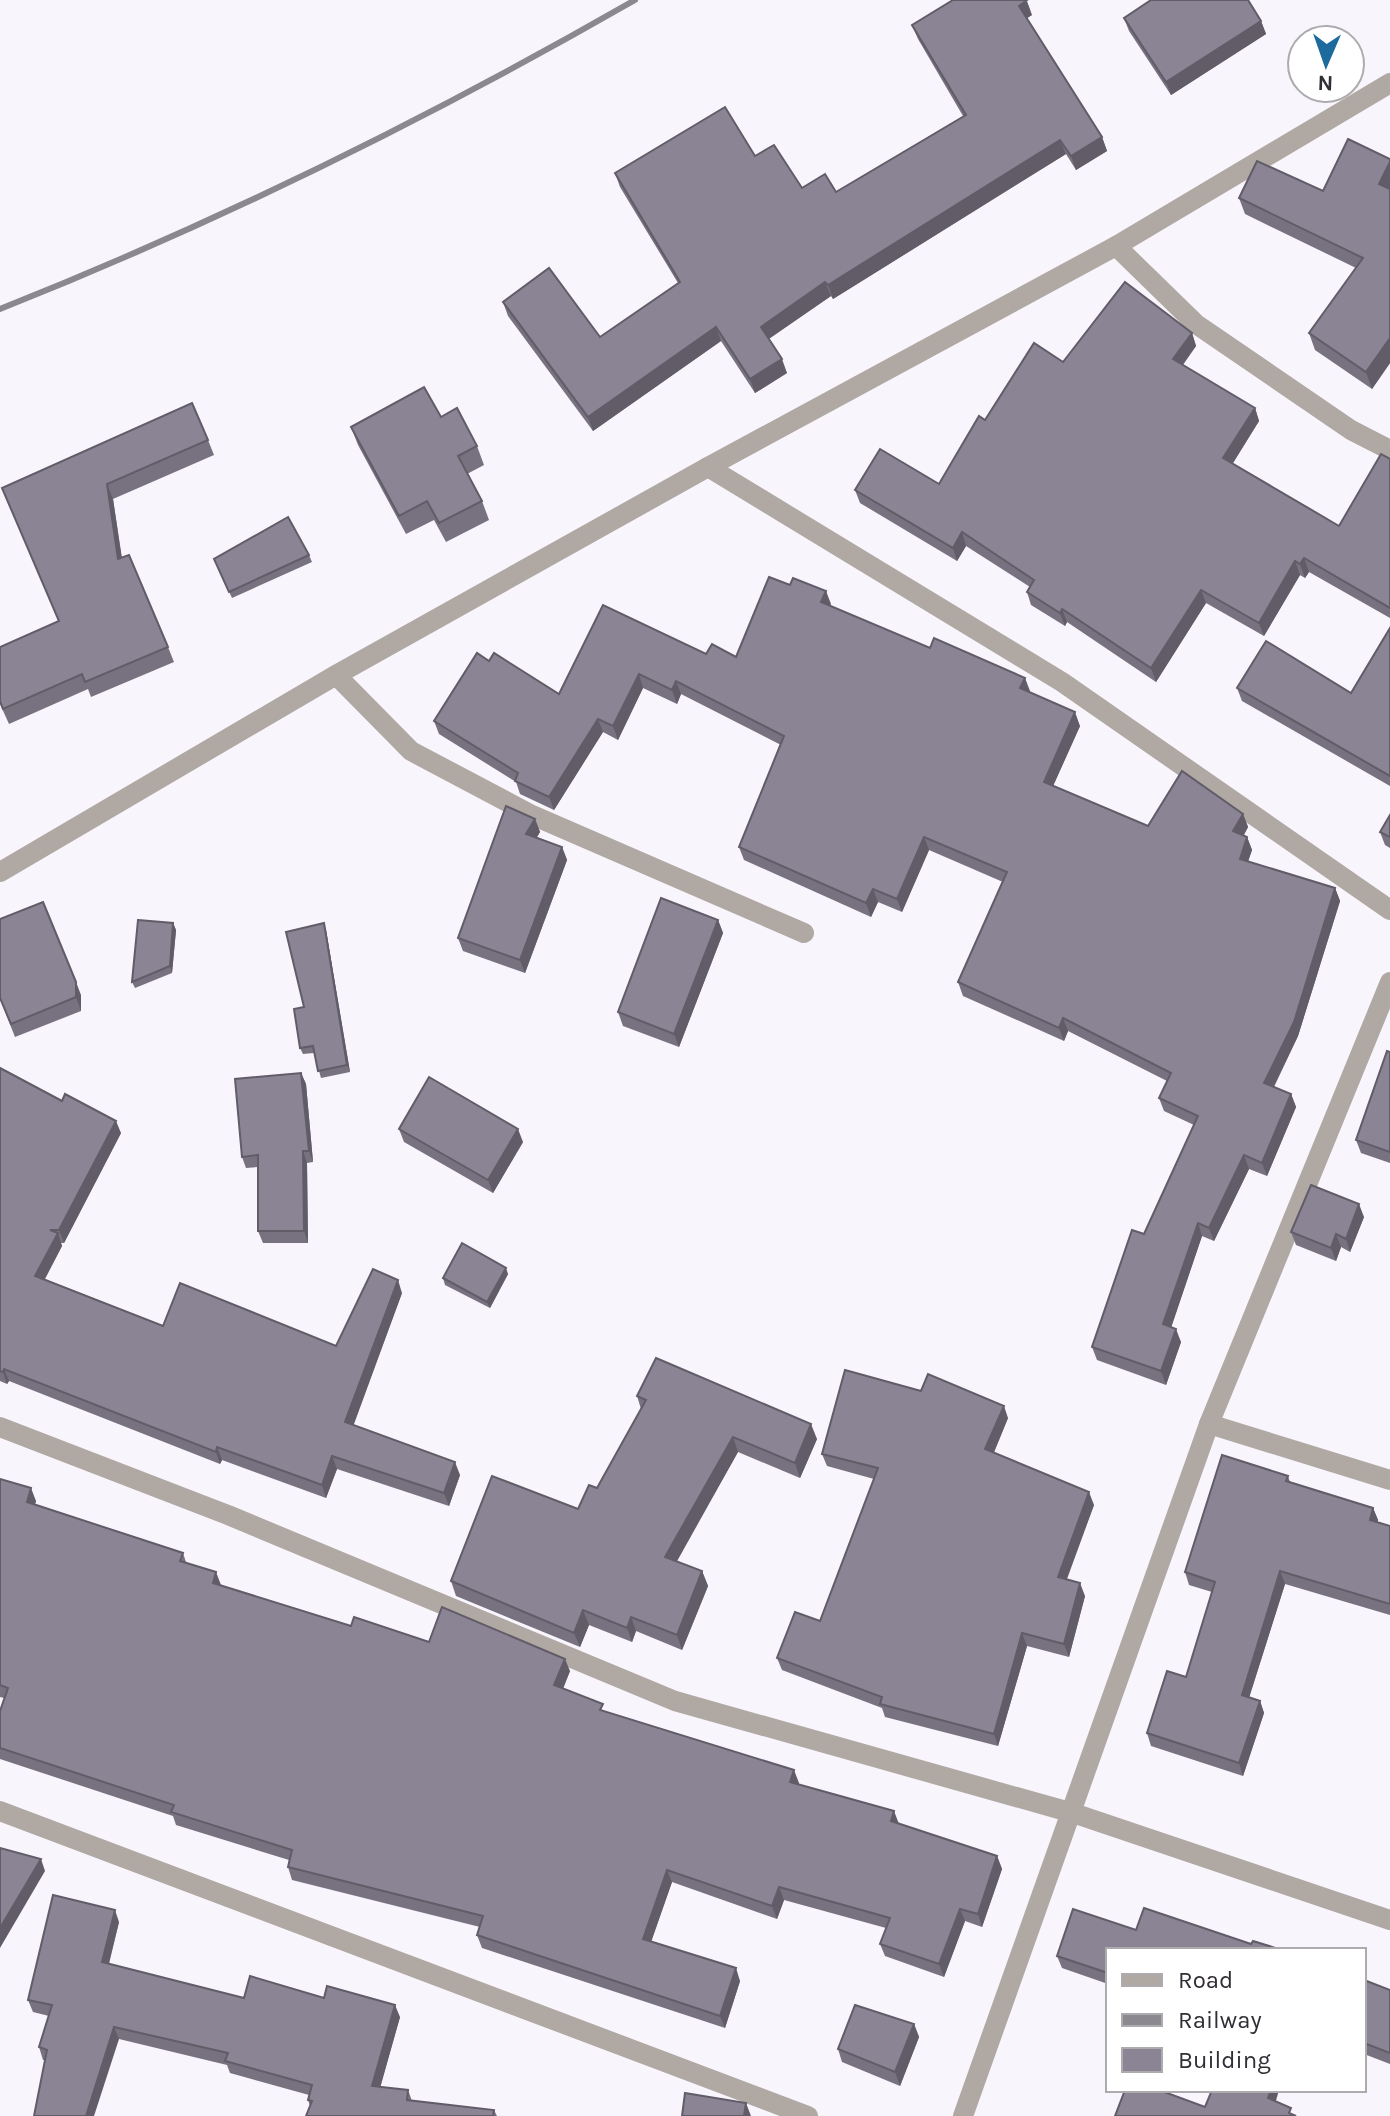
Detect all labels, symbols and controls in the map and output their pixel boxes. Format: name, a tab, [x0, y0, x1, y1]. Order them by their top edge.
north arrow	[1286, 24, 1366, 104]
text: N	[1317, 70, 1334, 96]
legend	[1106, 1948, 1366, 2092]
text: Road	[1178, 1966, 1233, 1994]
text: Railway	[1178, 2006, 1262, 2034]
text: Building	[1178, 2046, 1271, 2074]

